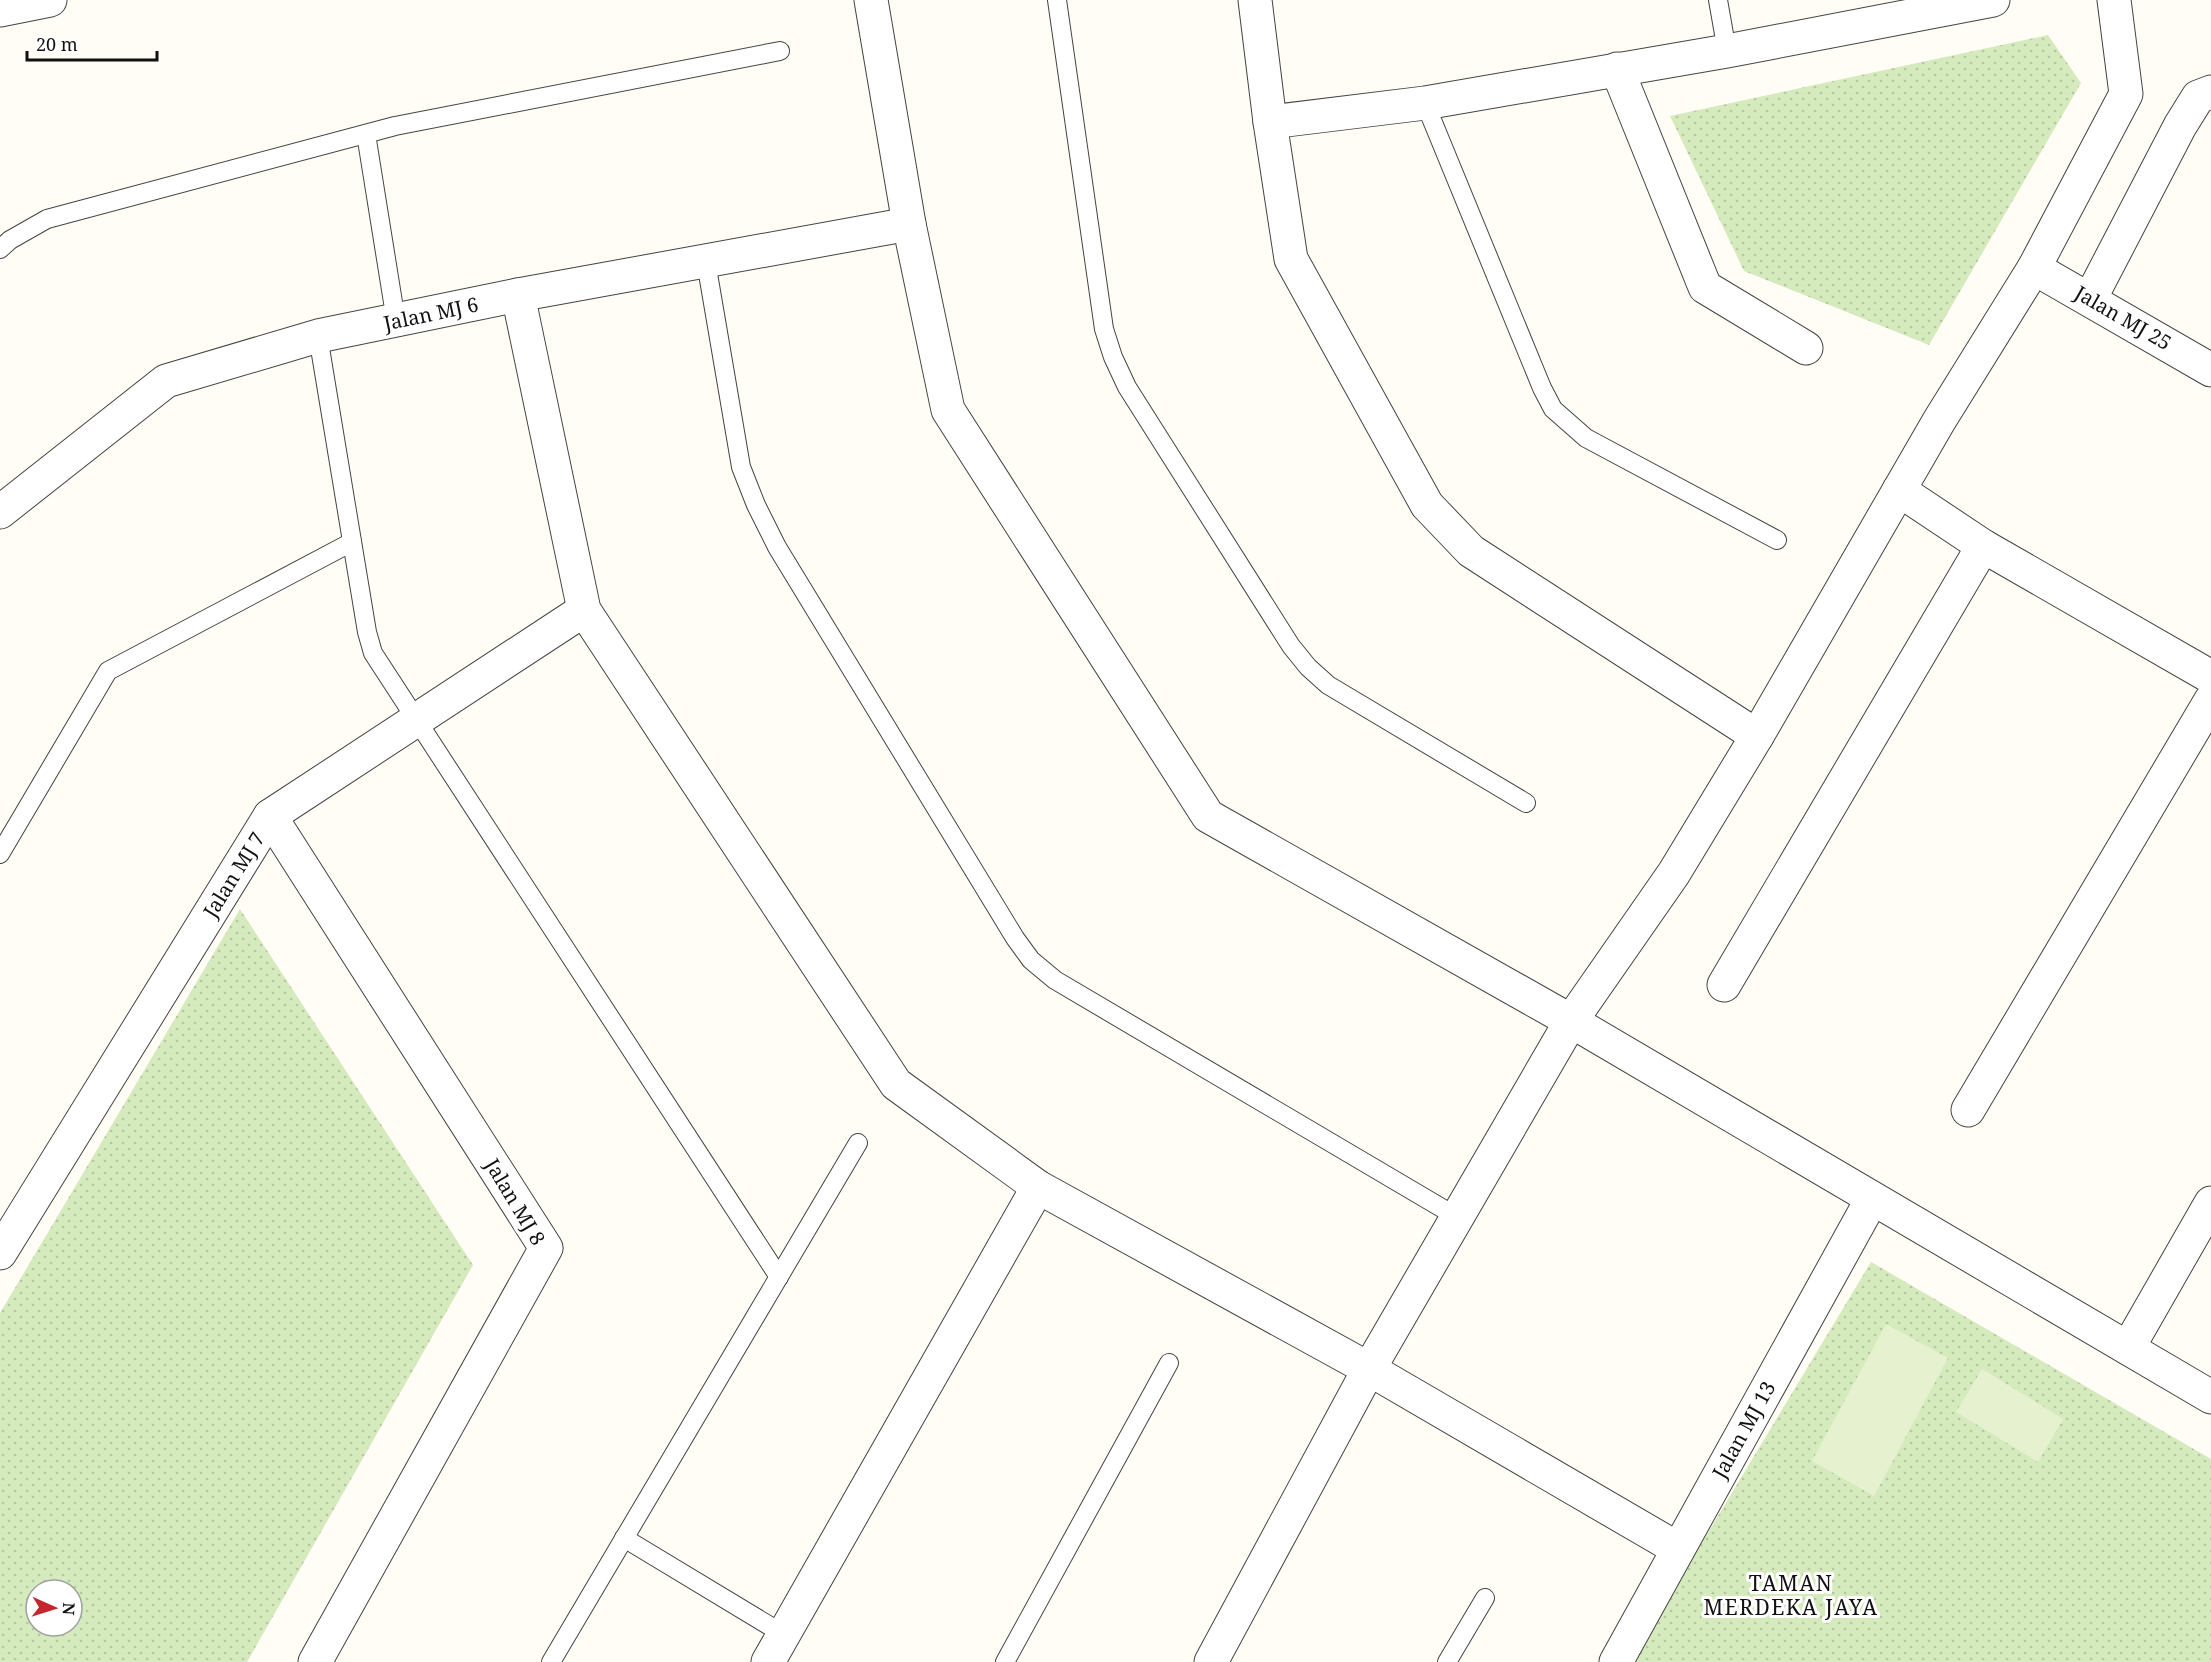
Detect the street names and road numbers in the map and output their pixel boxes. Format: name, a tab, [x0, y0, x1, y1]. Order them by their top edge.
street label: Jalan MJ 25	[2069, 279, 2177, 356]
street label: Jalan MJ 6	[380, 290, 481, 337]
street label: Jalan MJ 7	[196, 827, 271, 924]
street label: Jalan MJ 8	[479, 1153, 552, 1250]
street label: Jalan MJ 13	[1705, 1376, 1781, 1484]

